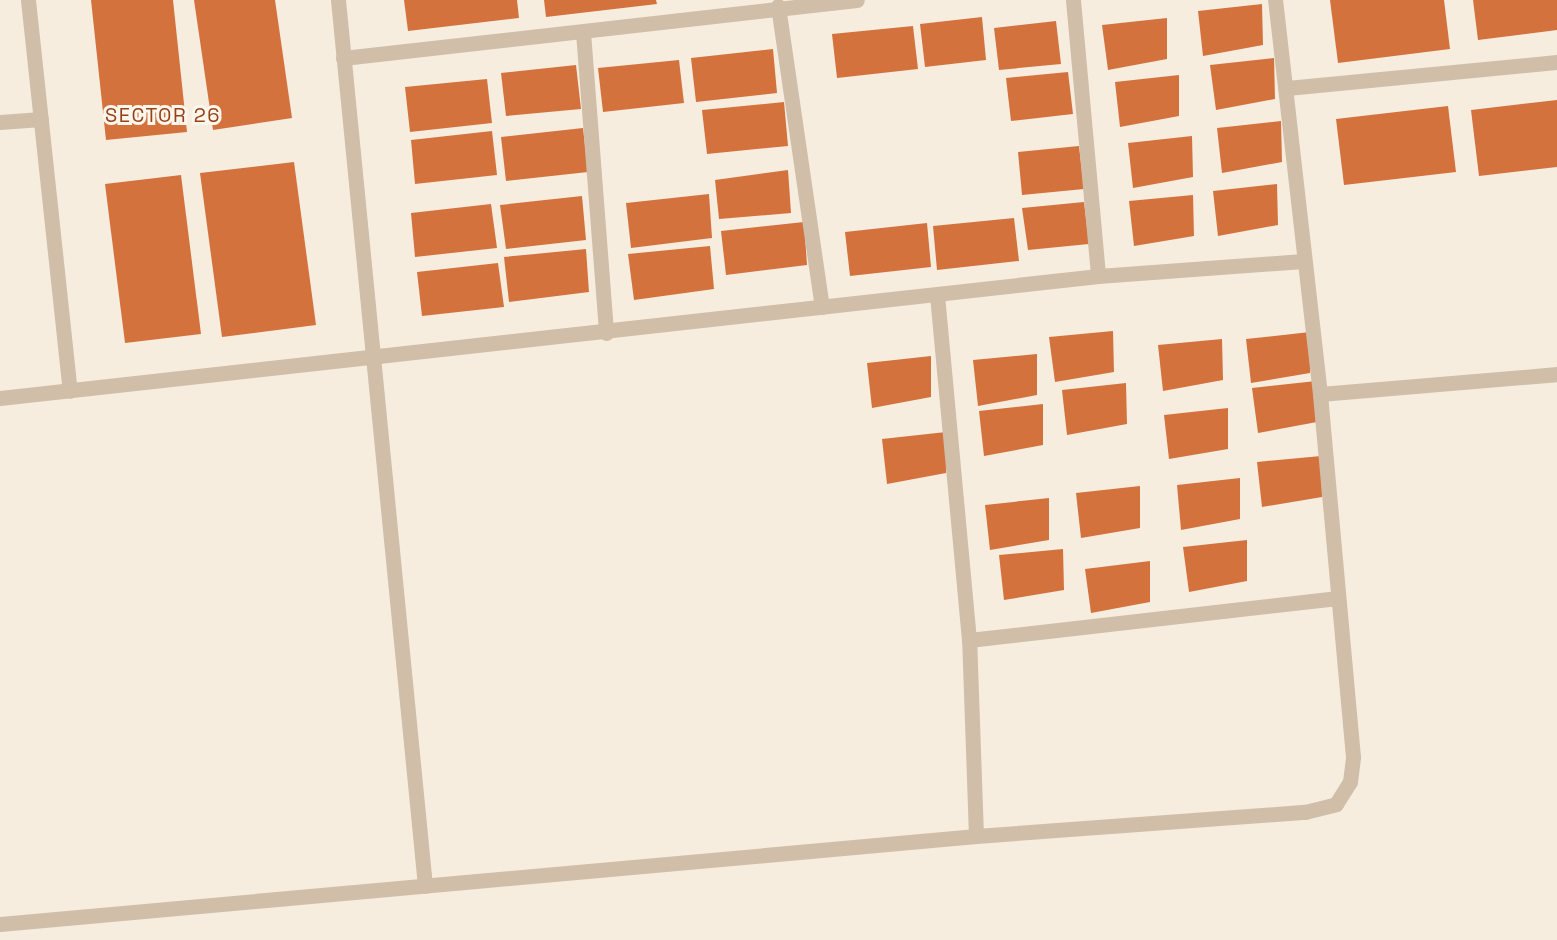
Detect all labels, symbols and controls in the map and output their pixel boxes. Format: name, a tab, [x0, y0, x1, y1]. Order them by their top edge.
district label: SECTOR 26	[105, 103, 221, 127]

